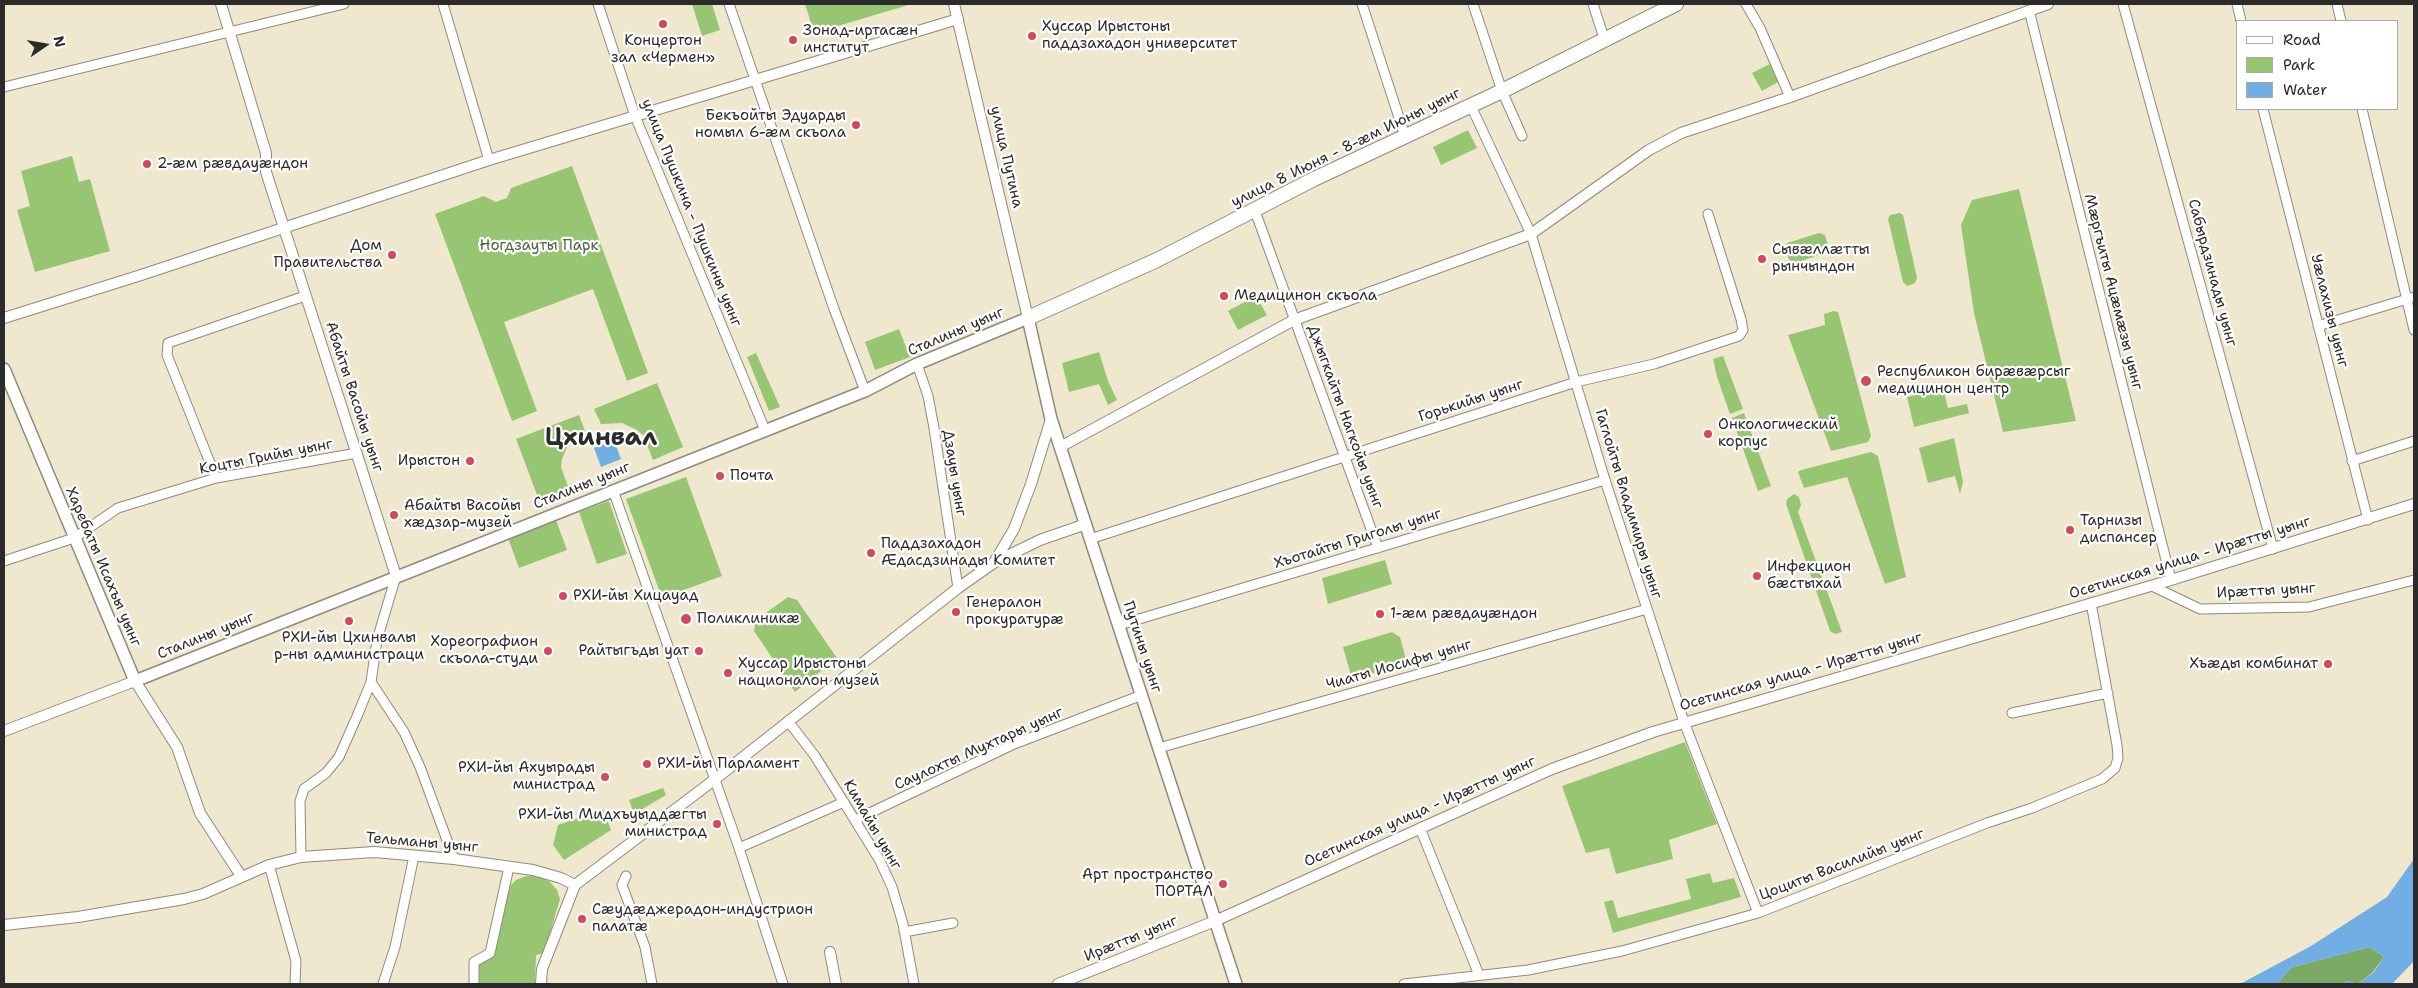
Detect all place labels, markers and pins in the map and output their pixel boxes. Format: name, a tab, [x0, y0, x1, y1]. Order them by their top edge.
marker: Концертон зал «Чермен»	[657, 18, 669, 30]
place label: Хуссар Ирыстоны паддзахадон университет	[1042, 18, 1237, 53]
place label: Зонад-иртасæн институт	[803, 22, 918, 57]
marker: Хуссар Ирыстоны паддзахадон университет	[1026, 30, 1038, 42]
place label: Концертон зал «Чермен»	[611, 32, 715, 67]
marker: Зонад-иртасæн институт	[787, 34, 799, 46]
place label: Бекъойты Эдуарды номыл 6-æм скъола	[695, 107, 846, 142]
marker: Бекъойты Эдуарды номыл 6-æм скъола	[850, 119, 862, 131]
place label: 2-æм рӕвдауӕндон	[157, 155, 308, 173]
marker: 2-æм рӕвдауӕндон	[141, 158, 153, 170]
place label: Дом Правительства	[274, 237, 382, 272]
place label: Сывæллæтты рынчындон	[1772, 241, 1870, 276]
marker: Дом Правительства	[386, 249, 398, 261]
marker: Сывæллæтты рынчындон	[1756, 253, 1768, 265]
place label: Медицинон скъола	[1234, 287, 1377, 305]
marker: Медицинон скъола	[1218, 290, 1230, 302]
place label: Республикон бирæвæрсыг медицинон центр	[1877, 363, 2071, 398]
marker: Республикон бирæвæрсыг медицинон центр	[1859, 374, 1873, 388]
place label: Онкологический корпус	[1718, 416, 1838, 451]
marker: Онкологический корпус	[1702, 428, 1714, 440]
place label: Ирыстон	[398, 452, 460, 470]
marker: Ирыстон	[464, 455, 476, 467]
place label: Почта	[730, 467, 773, 485]
marker: Почта	[714, 470, 726, 482]
place label: Абайты Васойы хæдзар-музей	[404, 497, 521, 532]
marker: Абайты Васойы хæдзар-музей	[388, 509, 400, 521]
place label: Тарнизы диспансер	[2080, 512, 2157, 547]
marker: Тарнизы диспансер	[2064, 524, 2076, 536]
place label: Паддзахадон Æдасдзинады Комитет	[881, 535, 1055, 570]
marker: Паддзахадон Æдасдзинады Комитет	[865, 547, 877, 559]
place label: Инфекцион бæстыхай	[1767, 558, 1851, 593]
marker: Инфекцион бæстыхай	[1751, 570, 1763, 582]
place label: РХИ-йы Хицауад	[573, 587, 699, 605]
marker: РХИ-йы Хицауад	[557, 590, 569, 602]
place label: Генералон прокуратурæ	[966, 594, 1064, 629]
place label: 1-æм рӕвдауӕндон	[1390, 605, 1537, 623]
marker: Генералон прокуратурæ	[950, 606, 962, 618]
marker: 1-æм рӕвдауӕндон	[1374, 608, 1386, 620]
place label: Поликлиникæ	[697, 610, 800, 628]
marker: Поликлиникæ	[679, 612, 693, 626]
marker: РХИ-йы Цхинвалы р-ны администраци	[343, 615, 355, 627]
place label: РХИ-йы Цхинвалы р-ны администраци	[274, 629, 424, 664]
place label: Хореографион скъола-студи	[430, 633, 538, 668]
place label: Райтыгъды уат	[579, 642, 689, 660]
marker: Хореографион скъола-студи	[542, 645, 554, 657]
marker: Райтыгъды уат	[693, 645, 705, 657]
place label: Хуссар Ирыстоны националон музей	[738, 655, 879, 690]
place label: Хъæды комбинат	[2190, 655, 2318, 673]
marker: Хъæды комбинат	[2322, 658, 2334, 670]
marker: Хуссар Ирыстоны националон музей	[722, 667, 734, 679]
place label: РХИ-йы Парламент	[657, 755, 799, 773]
marker: РХИ-йы Парламент	[641, 758, 653, 770]
place label: РХИ-йы Ахуырады министрад	[458, 759, 595, 794]
marker: РХИ-йы Ахуырады министрад	[599, 771, 611, 783]
place label: РХИ-йы Мидхъуыддæгты министрад	[518, 806, 707, 841]
marker: РХИ-йы Мидхъуыддæгты министрад	[711, 818, 723, 830]
place label: Арт пространство ПОРТАЛ	[1082, 866, 1213, 901]
marker: Арт пространство ПОРТАЛ	[1217, 878, 1229, 890]
place label: Сæудæджерадон-индустрион палатæ	[592, 901, 813, 936]
marker: Сæудæджерадон-индустрион палатæ	[576, 913, 588, 925]

